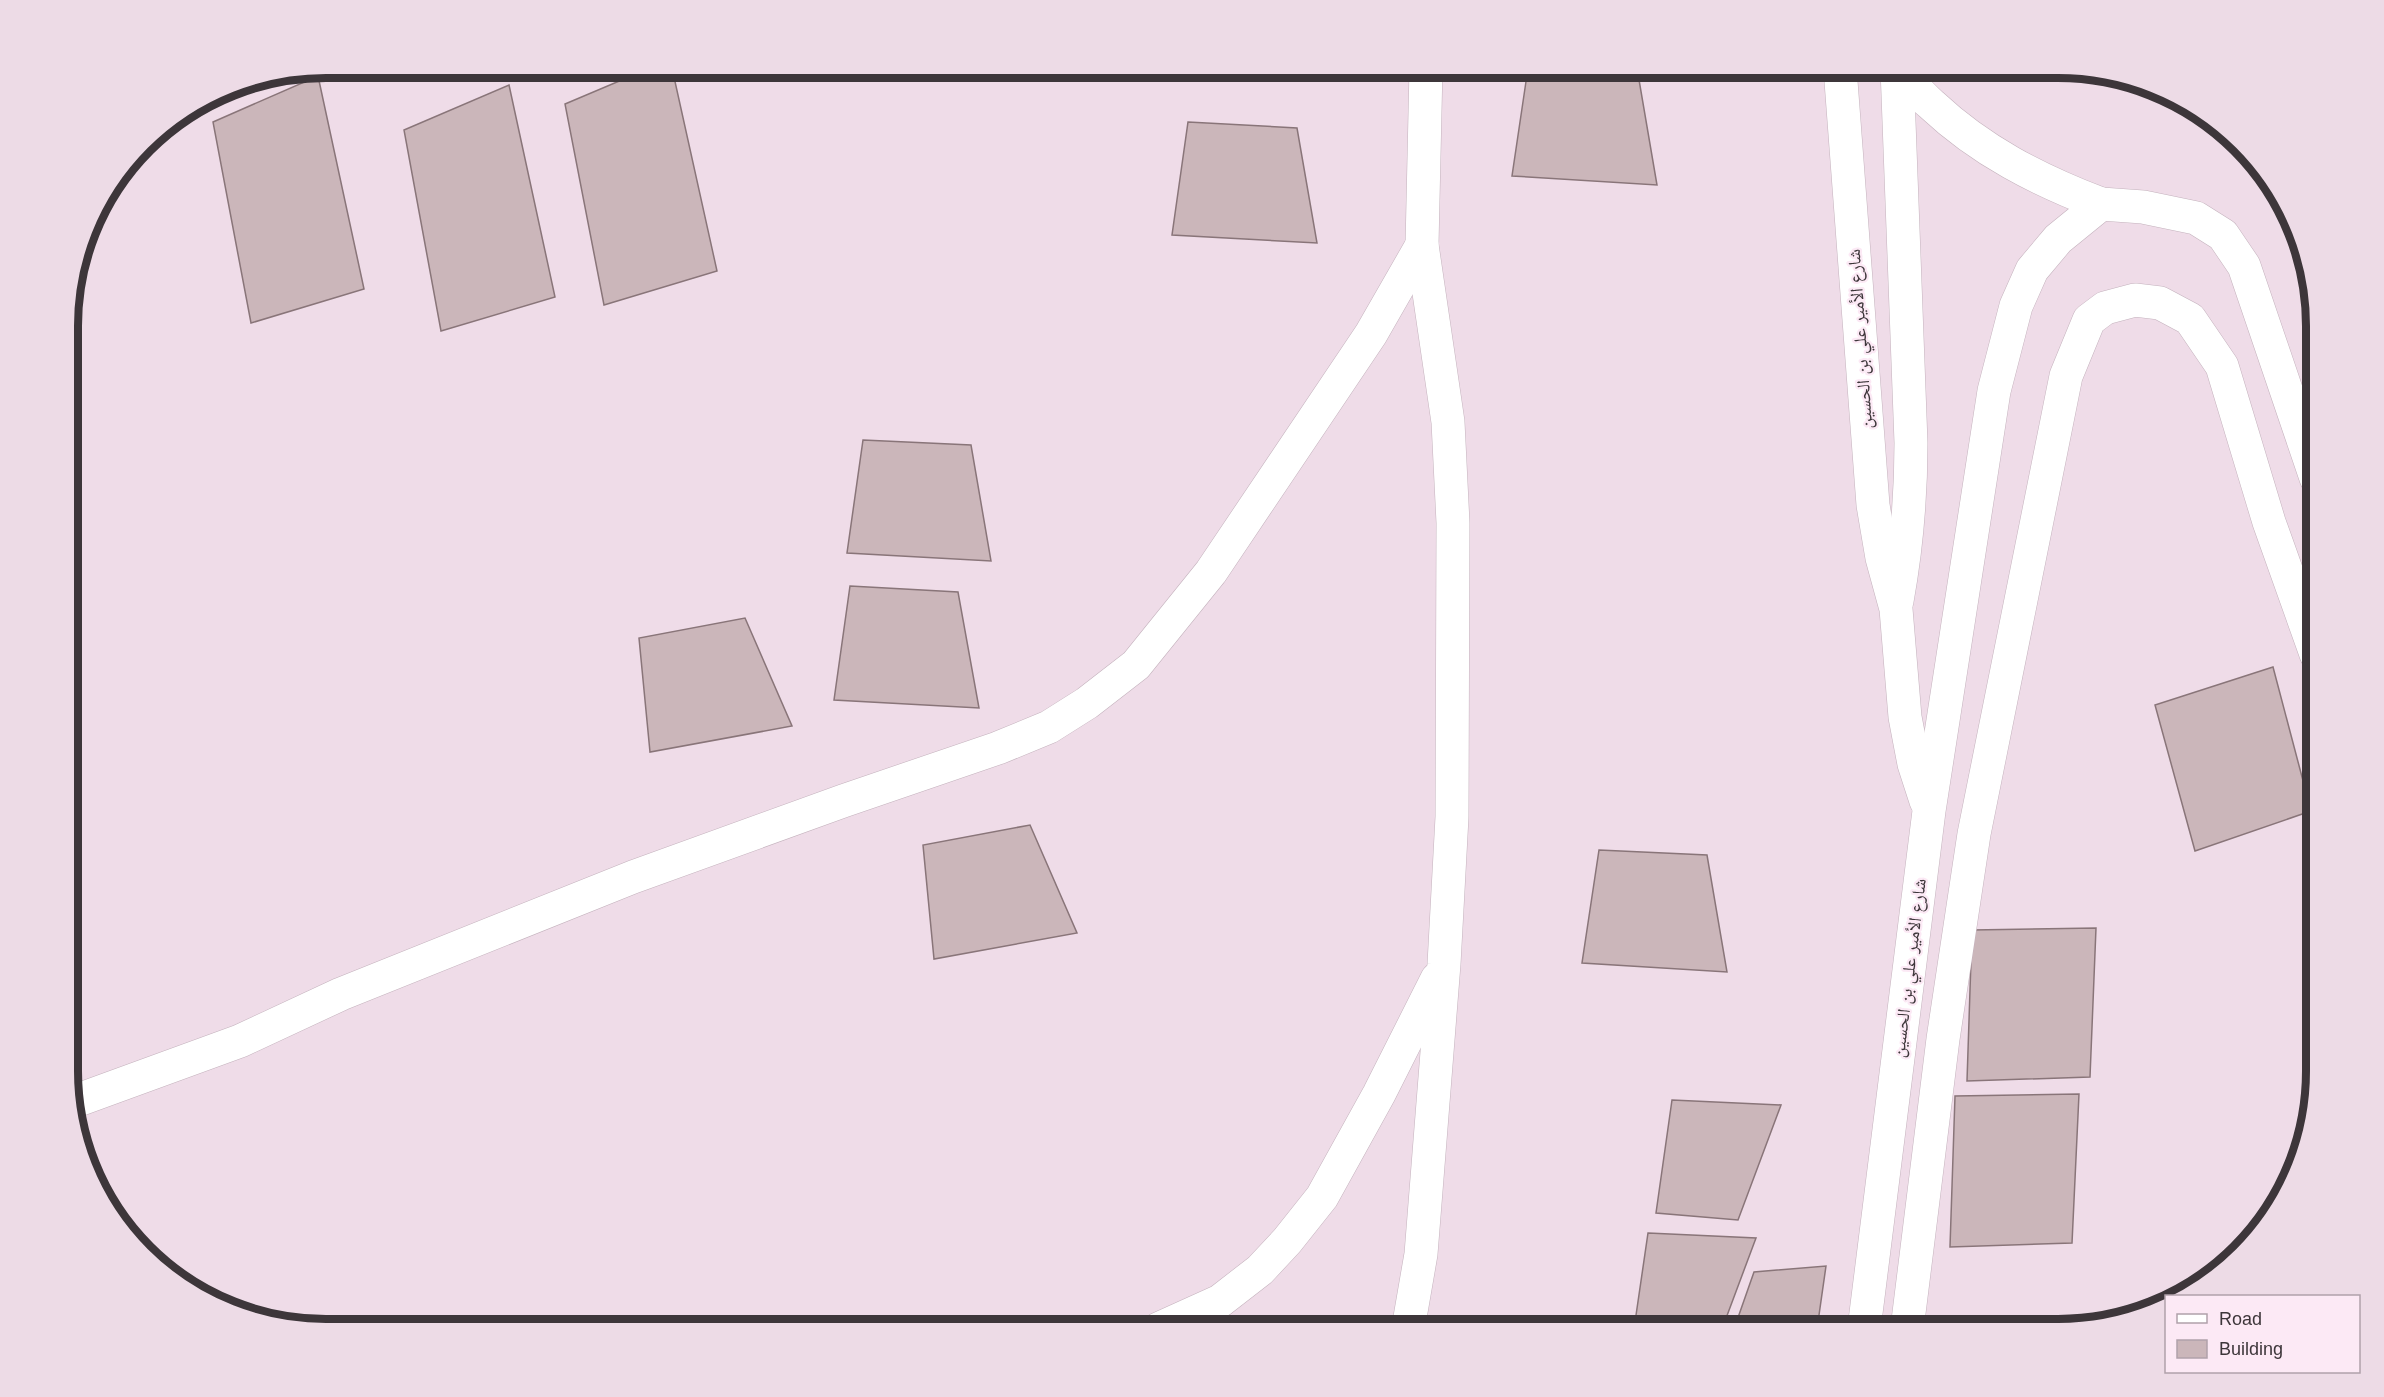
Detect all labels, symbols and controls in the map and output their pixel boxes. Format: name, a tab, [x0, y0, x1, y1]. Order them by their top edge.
street label: شارع الأمير علي بن الحسين	[1844, 248, 1881, 430]
street label: شارع الأمير علي بن الحسين	[1888, 877, 1934, 1059]
legend	[2165, 1295, 2360, 1373]
text: Road	[2219, 1309, 2262, 1329]
text: Building	[2219, 1339, 2283, 1359]

